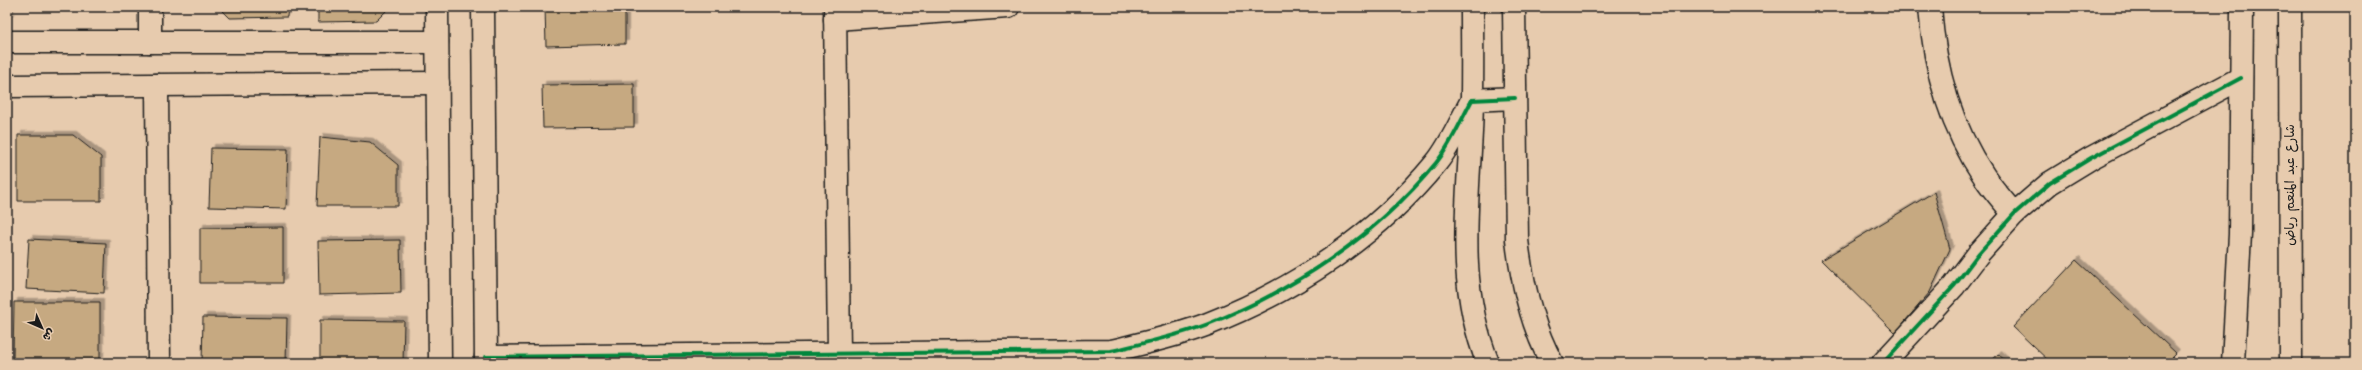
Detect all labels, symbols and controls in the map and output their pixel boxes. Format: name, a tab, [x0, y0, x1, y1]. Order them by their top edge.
street label: شارع عبد المنعم رياض	[2281, 124, 2300, 246]
north arrow	[22, 308, 62, 348]
text: ش	[39, 325, 58, 344]

